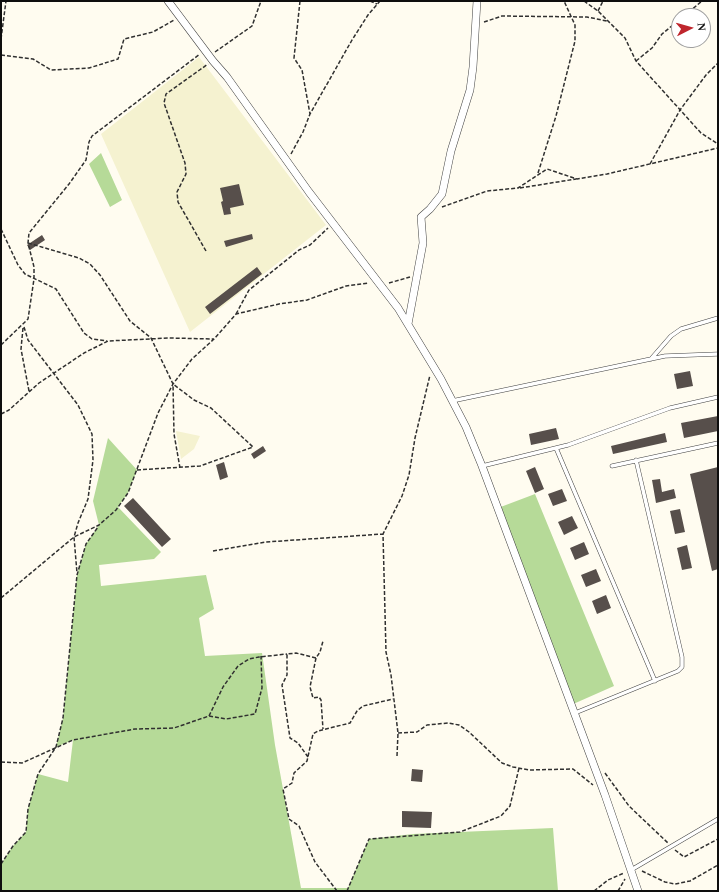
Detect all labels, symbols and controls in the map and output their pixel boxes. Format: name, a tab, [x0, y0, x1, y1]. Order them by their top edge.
north arrow	[671, 8, 711, 48]
text: N	[696, 22, 708, 31]

